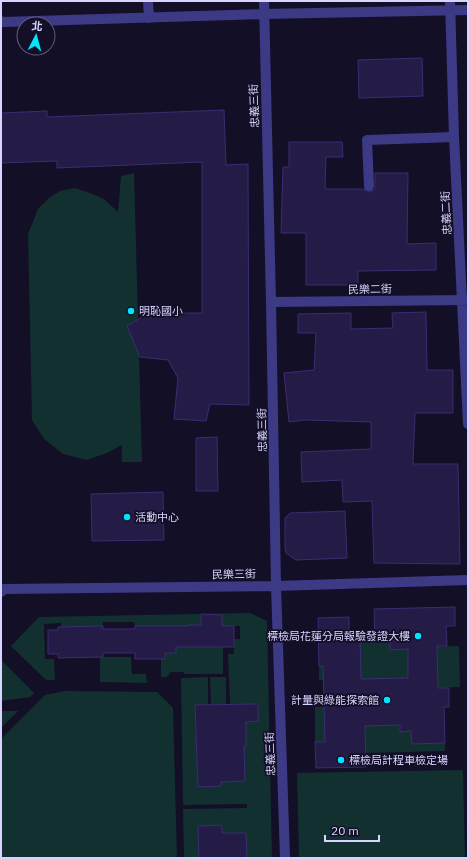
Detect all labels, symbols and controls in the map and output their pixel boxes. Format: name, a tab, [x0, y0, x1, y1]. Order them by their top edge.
north arrow	[16, 16, 56, 56]
text: 北	[31, 19, 43, 34]
street label: 忠義三街	[246, 84, 262, 128]
street label: 忠義二街	[438, 191, 454, 235]
street label: 民樂二街	[348, 282, 392, 296]
place label: 明恥國小	[139, 304, 183, 318]
marker: 明恥國小	[126, 306, 136, 316]
street label: 忠義三街	[255, 408, 269, 452]
place label: 活動中心	[135, 510, 179, 524]
marker: 活動中心	[122, 512, 132, 522]
street label: 民樂三街	[212, 567, 256, 581]
place label: 標檢局花蓮分局報驗發證大樓	[267, 629, 410, 643]
marker: 標檢局花蓮分局報驗發證大樓	[413, 631, 423, 641]
place label: 計量與綠能探索館	[291, 693, 379, 707]
marker: 計量與綠能探索館	[382, 695, 392, 705]
street label: 忠義三街	[262, 732, 278, 776]
place label: 標檢局計程車檢定場	[349, 753, 448, 767]
marker: 標檢局計程車檢定場	[336, 755, 346, 765]
scale bar	[325, 817, 379, 843]
text: 20 m	[331, 823, 359, 838]

